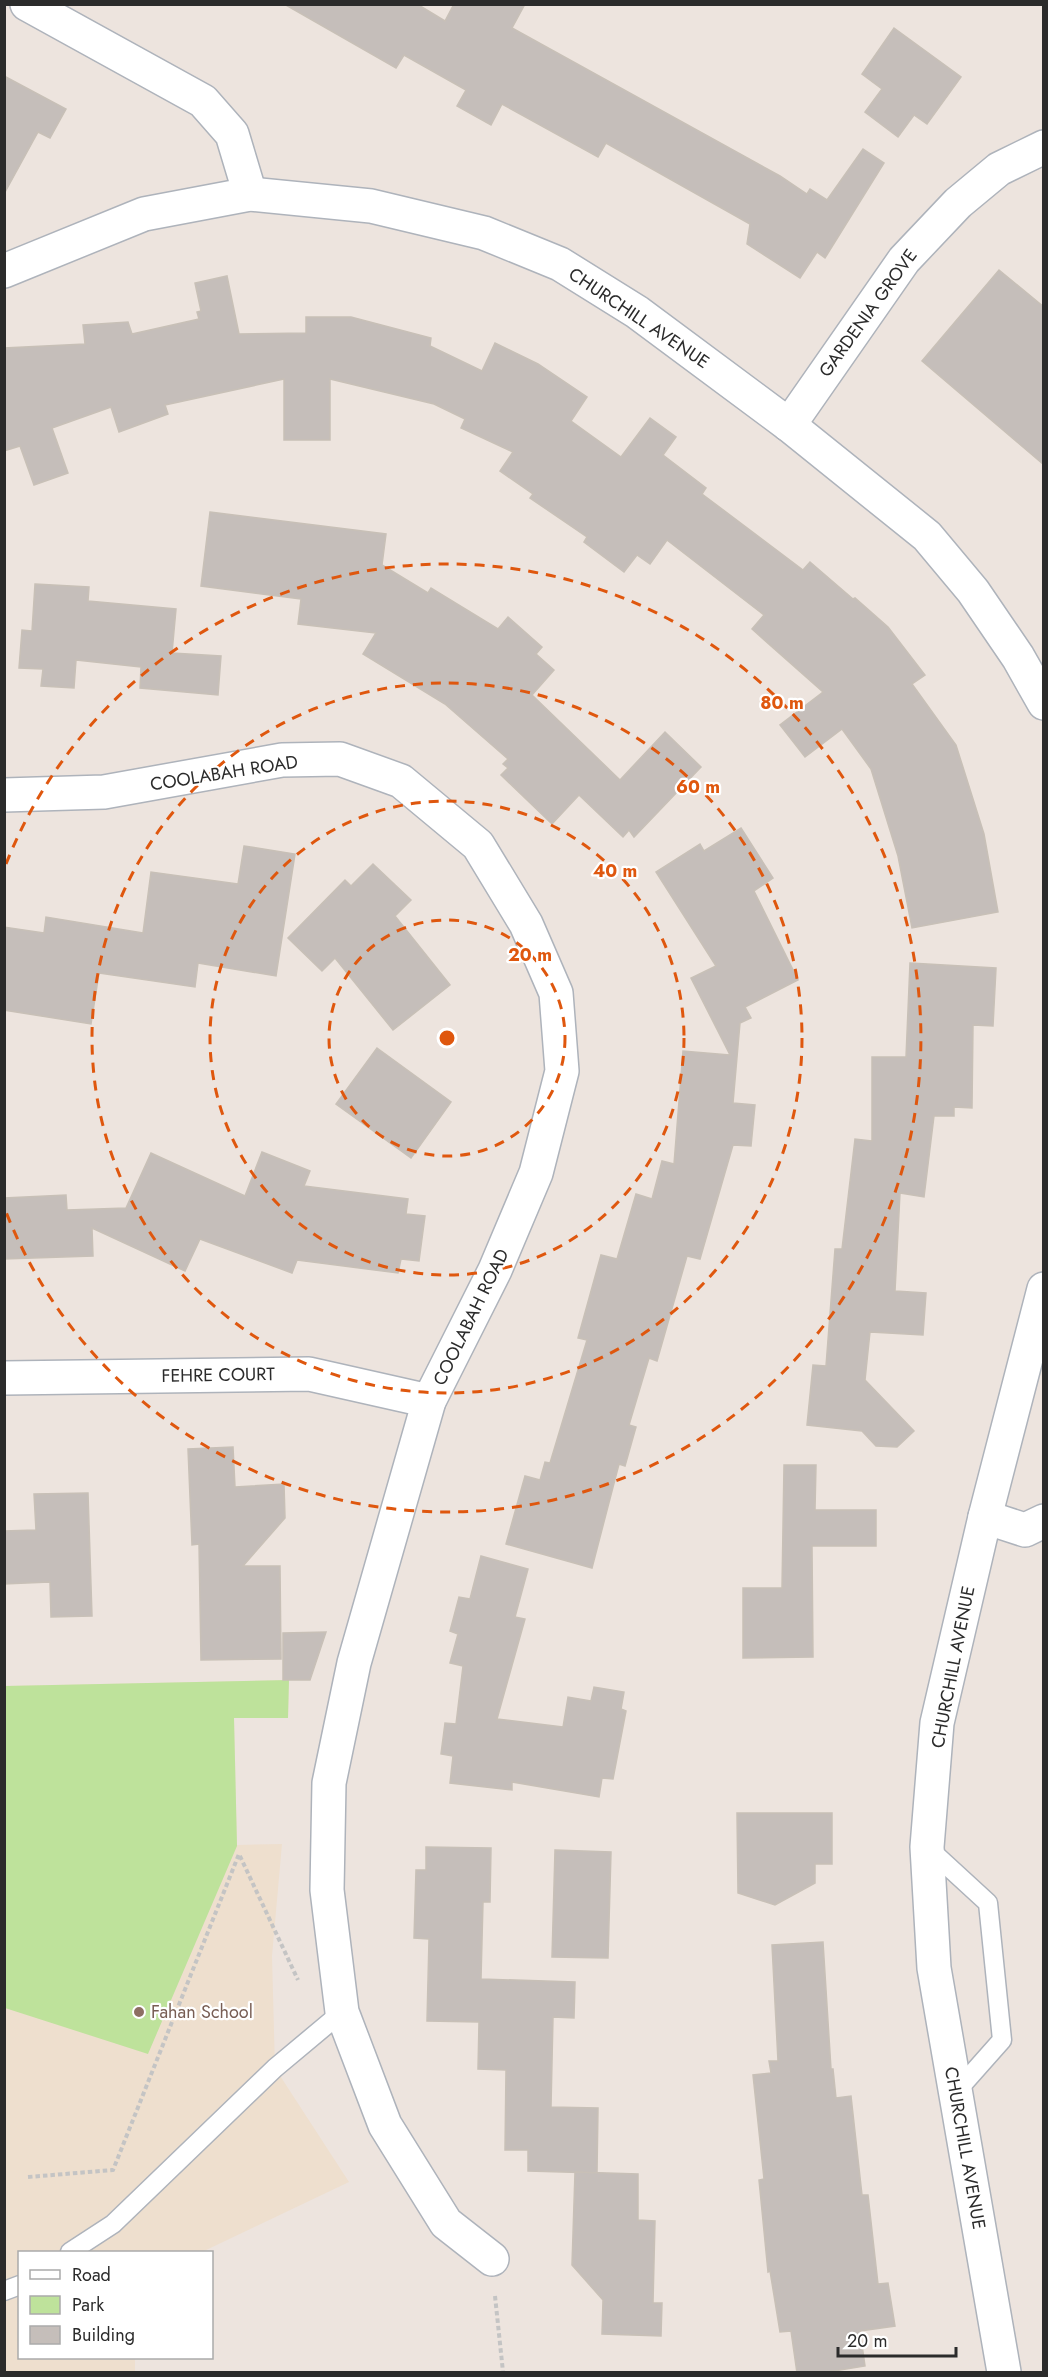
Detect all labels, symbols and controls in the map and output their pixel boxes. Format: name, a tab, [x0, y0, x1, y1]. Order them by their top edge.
street label: GARDENIA GROVE	[813, 244, 923, 382]
street label: CHURCHILL AVENUE	[563, 261, 715, 375]
text: 80 m	[760, 690, 804, 716]
street label: COOLABAH ROAD	[148, 748, 300, 798]
text: 60 m	[676, 774, 720, 800]
text: 40 m	[593, 858, 637, 884]
text: 20 m	[508, 942, 552, 968]
centre of rings	[437, 1028, 457, 1048]
street label: COOLABAH ROAD	[427, 1244, 515, 1390]
street label: FEHRE COURT	[161, 1361, 276, 1389]
street label: CHURCHILL AVENUE	[925, 1584, 981, 1750]
place label: Fahan School	[151, 1999, 253, 2025]
marker: Fahan School	[132, 2005, 146, 2019]
street label: CHURCHILL AVENUE	[938, 2065, 992, 2231]
legend	[18, 2251, 213, 2359]
text: Road	[72, 2262, 111, 2288]
text: Park	[72, 2292, 104, 2318]
scale bar	[838, 2320, 956, 2358]
text: Building	[72, 2322, 135, 2348]
text: 20 m	[847, 2328, 887, 2354]

